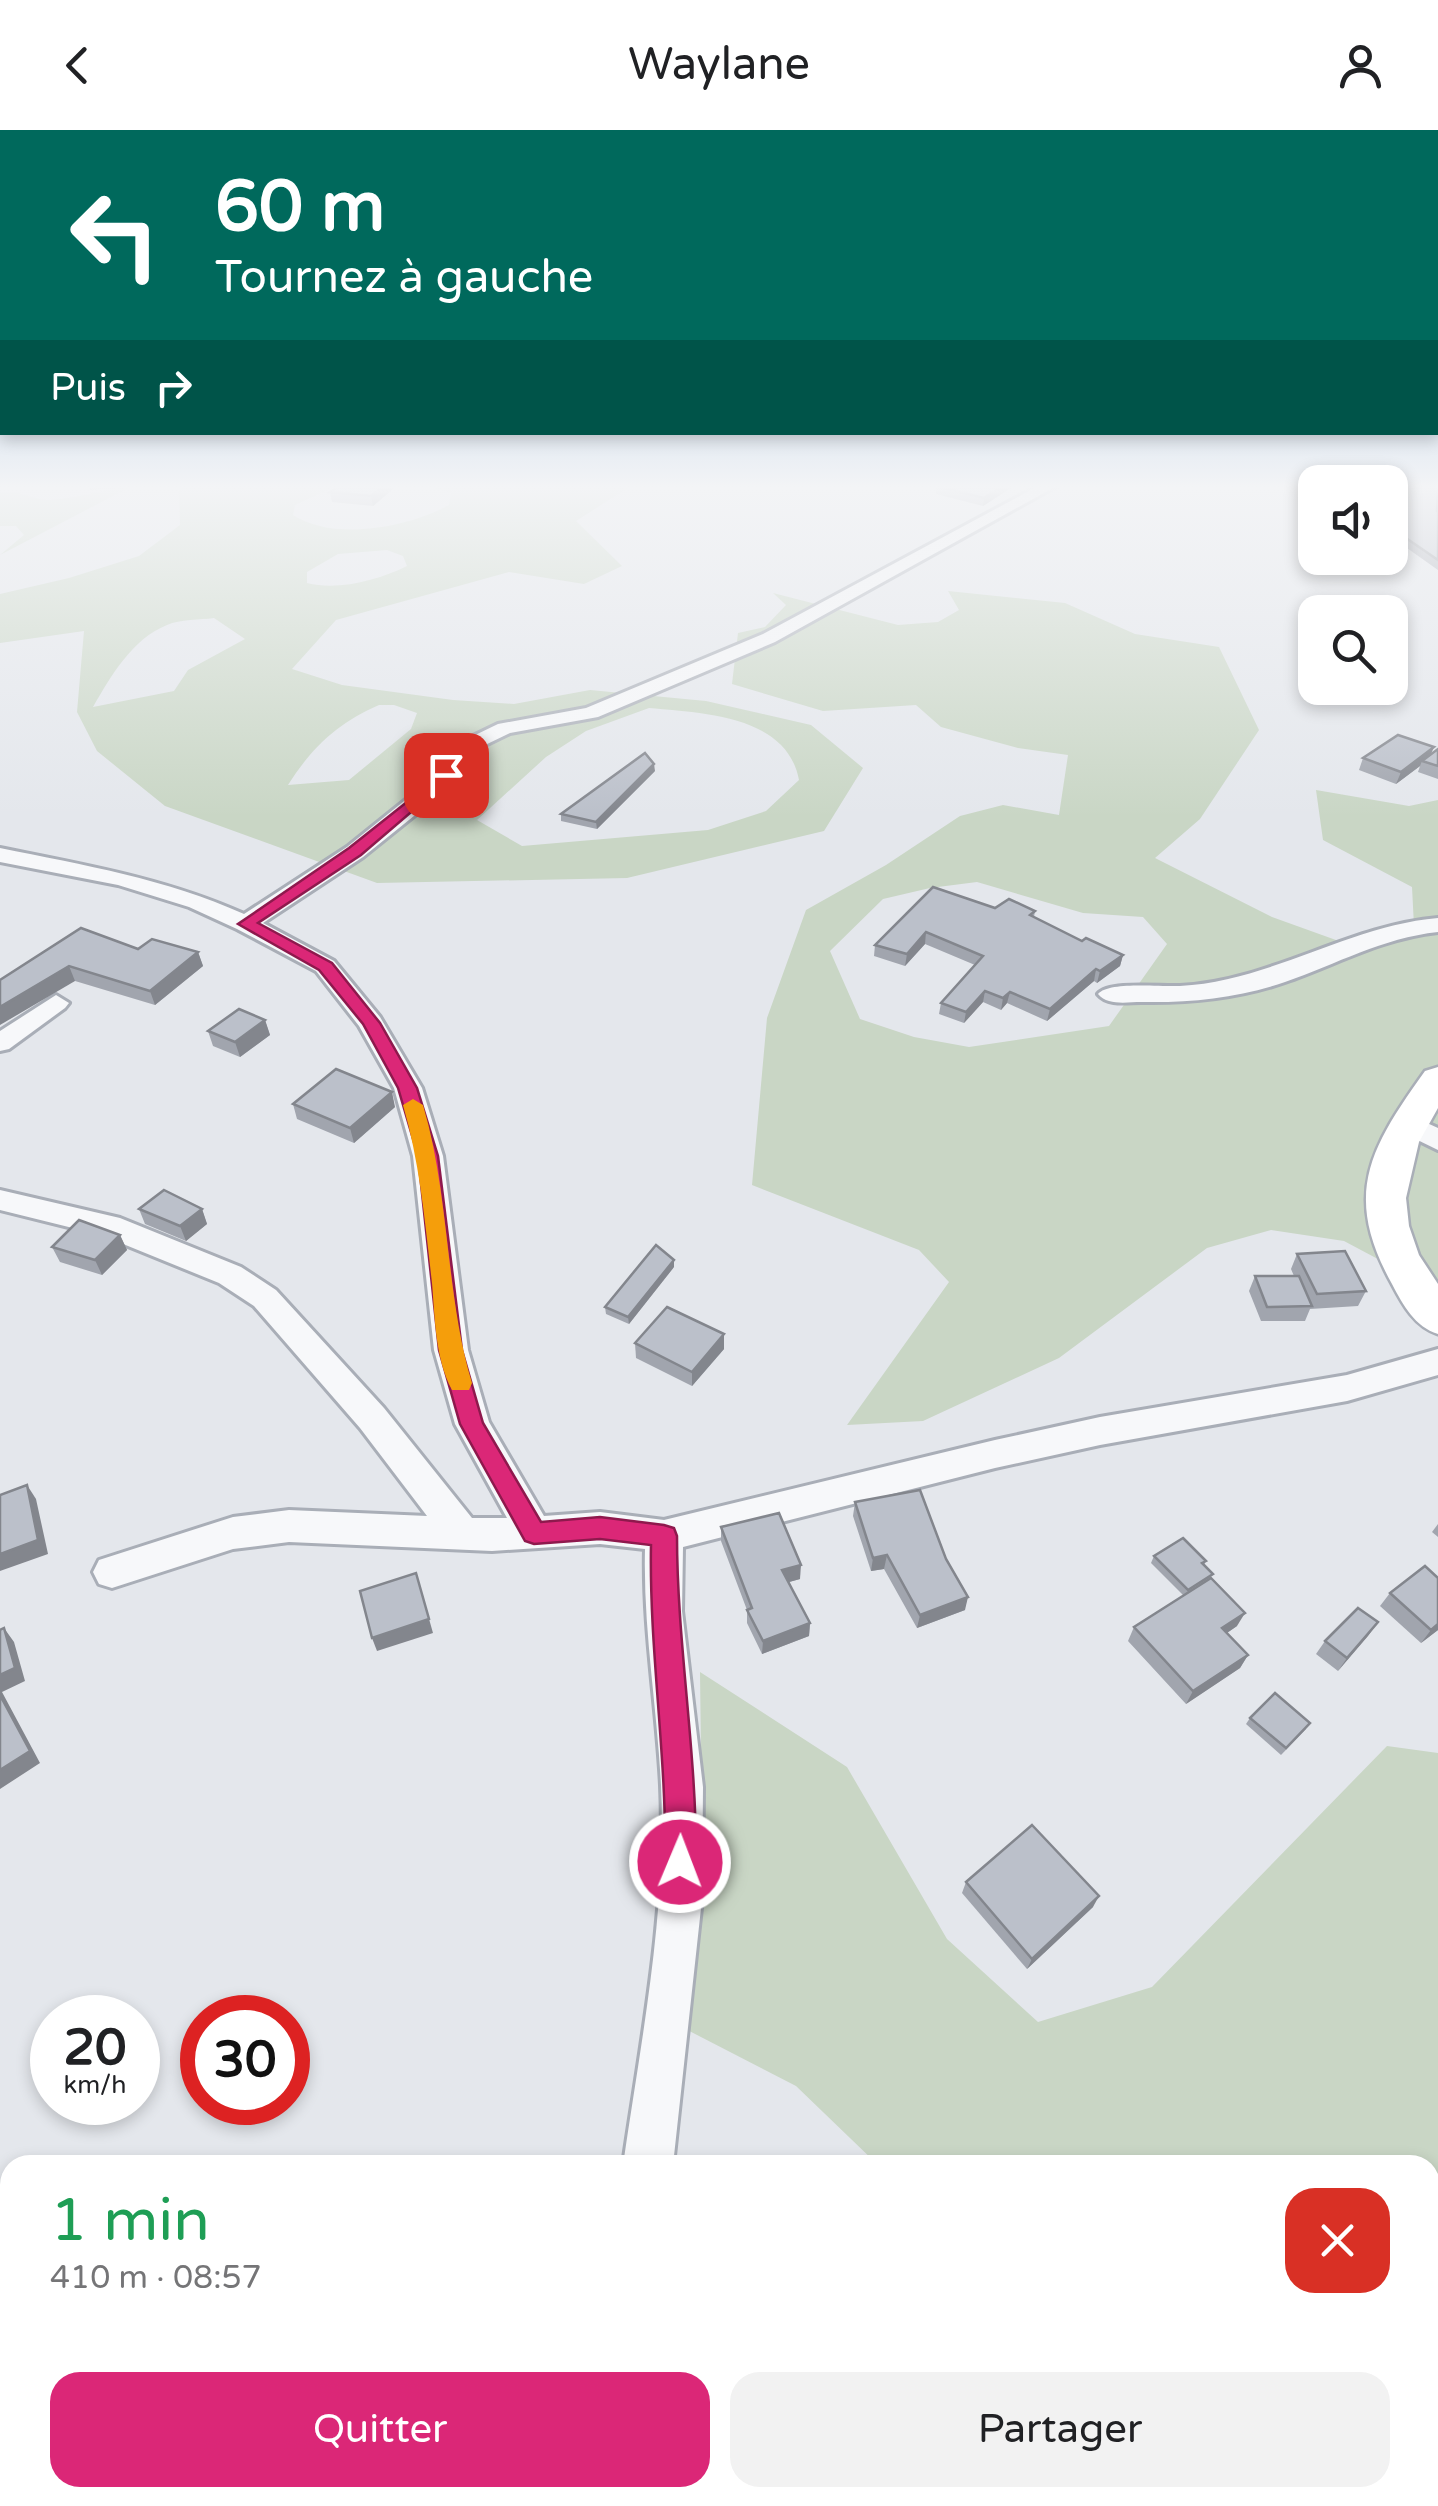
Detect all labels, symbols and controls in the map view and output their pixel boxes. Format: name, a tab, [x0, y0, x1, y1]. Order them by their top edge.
icon: back	[50, 38, 105, 93]
text: Waylane	[628, 38, 810, 92]
icon: person	[1333, 38, 1388, 93]
text: 60 m	[215, 166, 385, 250]
icon: left	[50, 170, 180, 300]
text: Tournez à gauche	[215, 251, 593, 305]
icon: right	[146, 360, 201, 415]
text: Puis	[50, 365, 126, 411]
map controls	[1298, 465, 1408, 705]
button: sound	[1298, 465, 1408, 575]
button: search	[1298, 595, 1408, 705]
pin	[404, 733, 489, 818]
icon: arrive	[419, 748, 474, 803]
position arrow	[628, 1810, 732, 1914]
speed limit sign: 30	[180, 1995, 310, 2125]
text: 20	[64, 2018, 126, 2078]
text: km/h	[64, 2070, 126, 2100]
text: 1 min	[50, 2185, 210, 2257]
button: close	[1285, 2188, 1390, 2293]
text: 410 m · 08:57	[50, 2259, 262, 2297]
button: Quitter	[50, 2372, 710, 2487]
button: Partager	[730, 2372, 1390, 2487]

